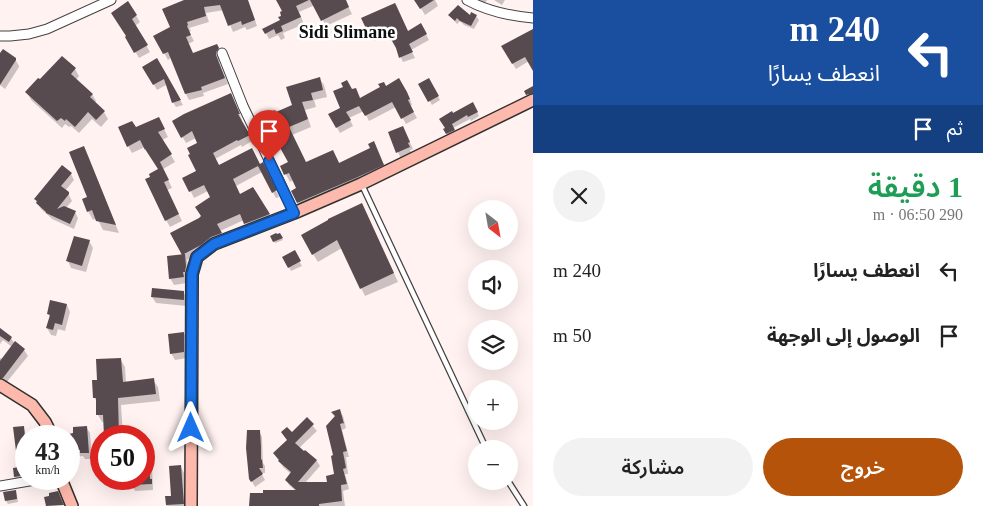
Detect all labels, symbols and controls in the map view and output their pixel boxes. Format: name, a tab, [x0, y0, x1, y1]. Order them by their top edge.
text: 240 m	[790, 10, 880, 49]
icon: left	[898, 20, 963, 85]
district label: Sidi Slimane	[299, 22, 395, 42]
text: انعطف يسارًا	[768, 61, 880, 86]
pin	[248, 110, 290, 161]
icon: arrive	[909, 115, 937, 143]
icon: arrive	[255, 117, 283, 145]
text: ثم	[947, 118, 963, 139]
button: close	[553, 170, 605, 222]
text: 1 دقيقة	[868, 170, 963, 203]
north arrow	[468, 200, 518, 250]
map controls	[468, 200, 518, 490]
text: 290 m · 06:50	[873, 206, 963, 223]
icon: left	[935, 257, 963, 285]
button: sound	[468, 260, 518, 310]
text: 240 m	[553, 260, 601, 281]
text: انعطف يسارًا	[813, 260, 920, 281]
button: layers	[468, 320, 518, 370]
icon: arrive	[935, 322, 963, 350]
text: 50 m	[553, 325, 592, 346]
text: الوصول إلى الوجهة	[767, 325, 920, 346]
button: +	[468, 380, 518, 430]
position arrow	[164, 401, 216, 453]
speed limit sign: 50	[90, 425, 155, 490]
text: 43	[35, 438, 60, 465]
button: مشاركة	[553, 438, 753, 496]
button: خروج	[763, 438, 963, 496]
button: −	[468, 440, 518, 490]
text: km/h	[35, 463, 60, 477]

